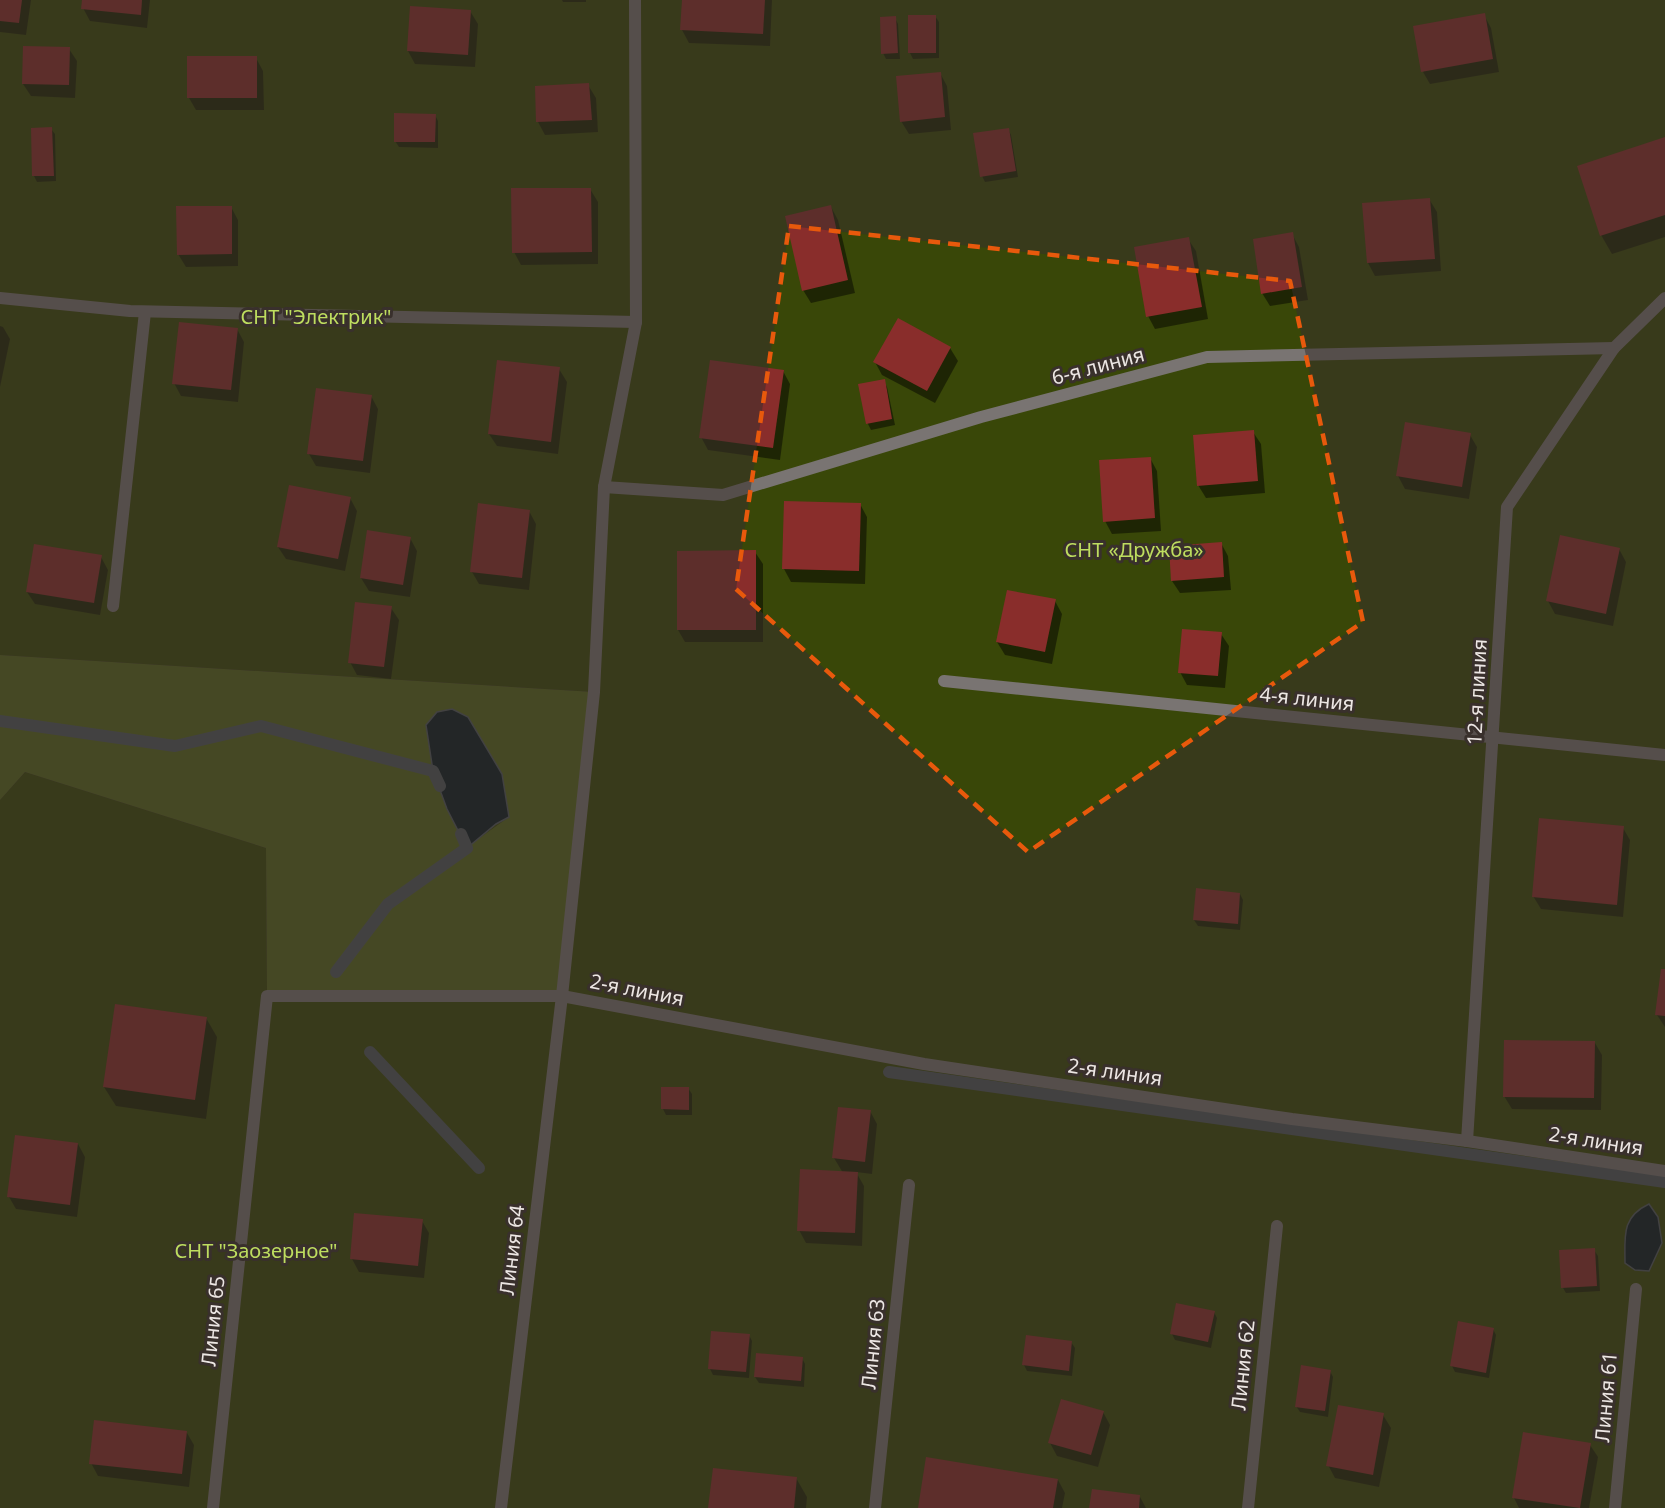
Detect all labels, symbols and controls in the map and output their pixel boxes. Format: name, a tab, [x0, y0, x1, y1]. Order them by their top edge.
park label: СНТ "Электрик"	[241, 303, 391, 330]
street label: 6-я линия	[1048, 340, 1147, 391]
park label: СНТ «Дружба»	[1065, 536, 1203, 563]
street label: 12-я линия	[1460, 638, 1493, 746]
street label: 4-я линия	[1258, 680, 1356, 717]
street label: 2-я линия	[588, 967, 686, 1012]
street label: 2-я линия	[1066, 1052, 1164, 1091]
street label: 2-я линия	[1547, 1120, 1645, 1161]
street label: Линия 64	[493, 1203, 530, 1297]
park label: СНТ "Заозерное"	[175, 1237, 337, 1264]
street label: Линия 65	[194, 1274, 231, 1367]
street label: Линия 63	[854, 1297, 891, 1390]
street label: Линия 62	[1224, 1318, 1261, 1411]
street label: Линия 61	[1588, 1351, 1623, 1443]

